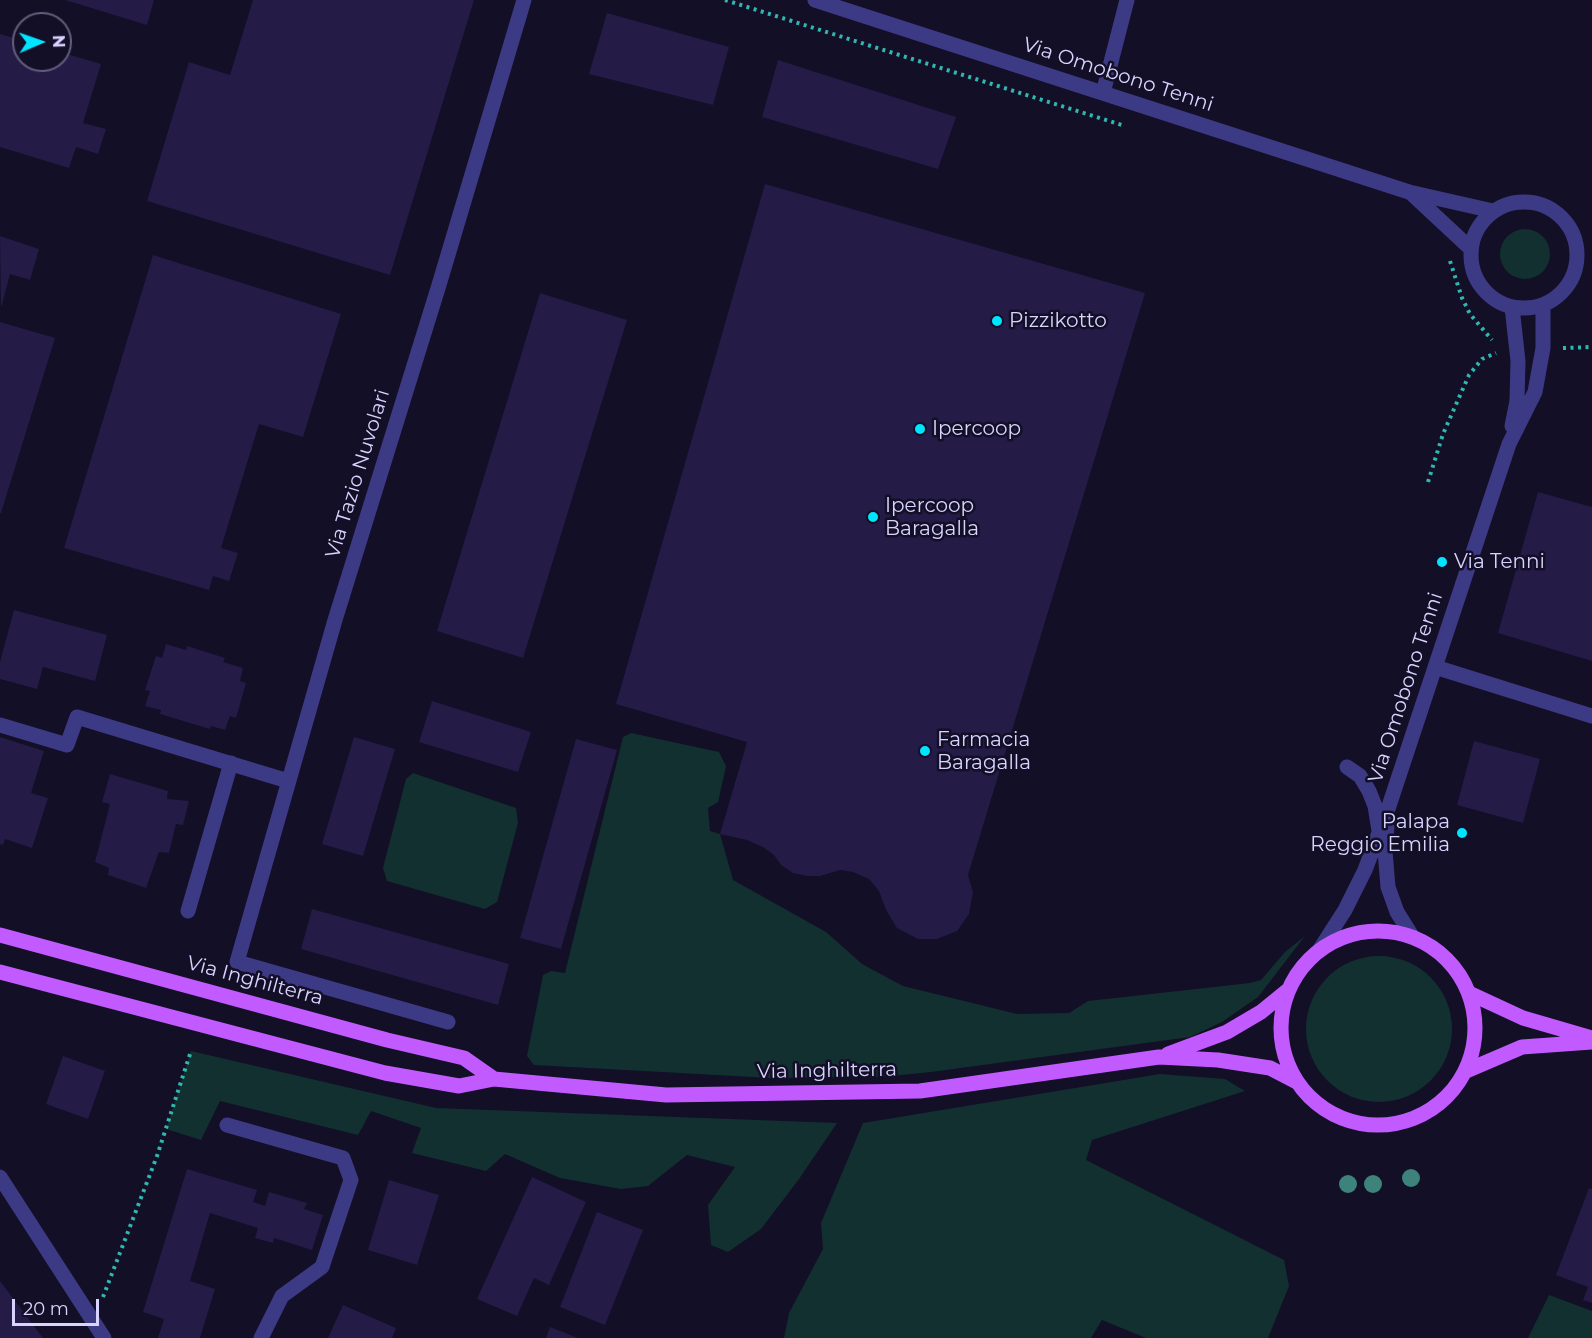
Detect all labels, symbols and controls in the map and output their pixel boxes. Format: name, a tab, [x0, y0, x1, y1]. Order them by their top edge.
north arrow	[12, 12, 72, 72]
street label: Via Omobono Tenni	[1020, 33, 1216, 117]
text: N	[49, 35, 68, 48]
place label: Pizzikotto	[1009, 309, 1107, 333]
marker: Pizzikotto	[990, 314, 1004, 328]
street label: Via Tazio Nuvolari	[321, 387, 395, 561]
place label: Ipercoop	[932, 417, 1021, 441]
marker: Ipercoop	[913, 422, 927, 436]
place label: Ipercoop Baragalla	[885, 494, 979, 541]
marker: Ipercoop Baragalla	[866, 510, 880, 524]
place label: Via Tenni	[1454, 550, 1545, 574]
marker: Via Tenni	[1435, 555, 1449, 569]
street label: Via Omobono Tenni	[1364, 590, 1448, 786]
place label: Farmacia Baragalla	[937, 728, 1031, 775]
marker: Farmacia Baragalla	[918, 744, 932, 758]
place label: Palapa Reggio Emilia	[1310, 810, 1450, 857]
marker: Palapa Reggio Emilia	[1455, 826, 1469, 840]
street label: Via Inghilterra	[184, 951, 326, 1011]
street label: Via Inghilterra	[757, 1058, 897, 1084]
scale bar	[15, 1287, 102, 1325]
text: 20 m	[23, 1298, 69, 1320]

